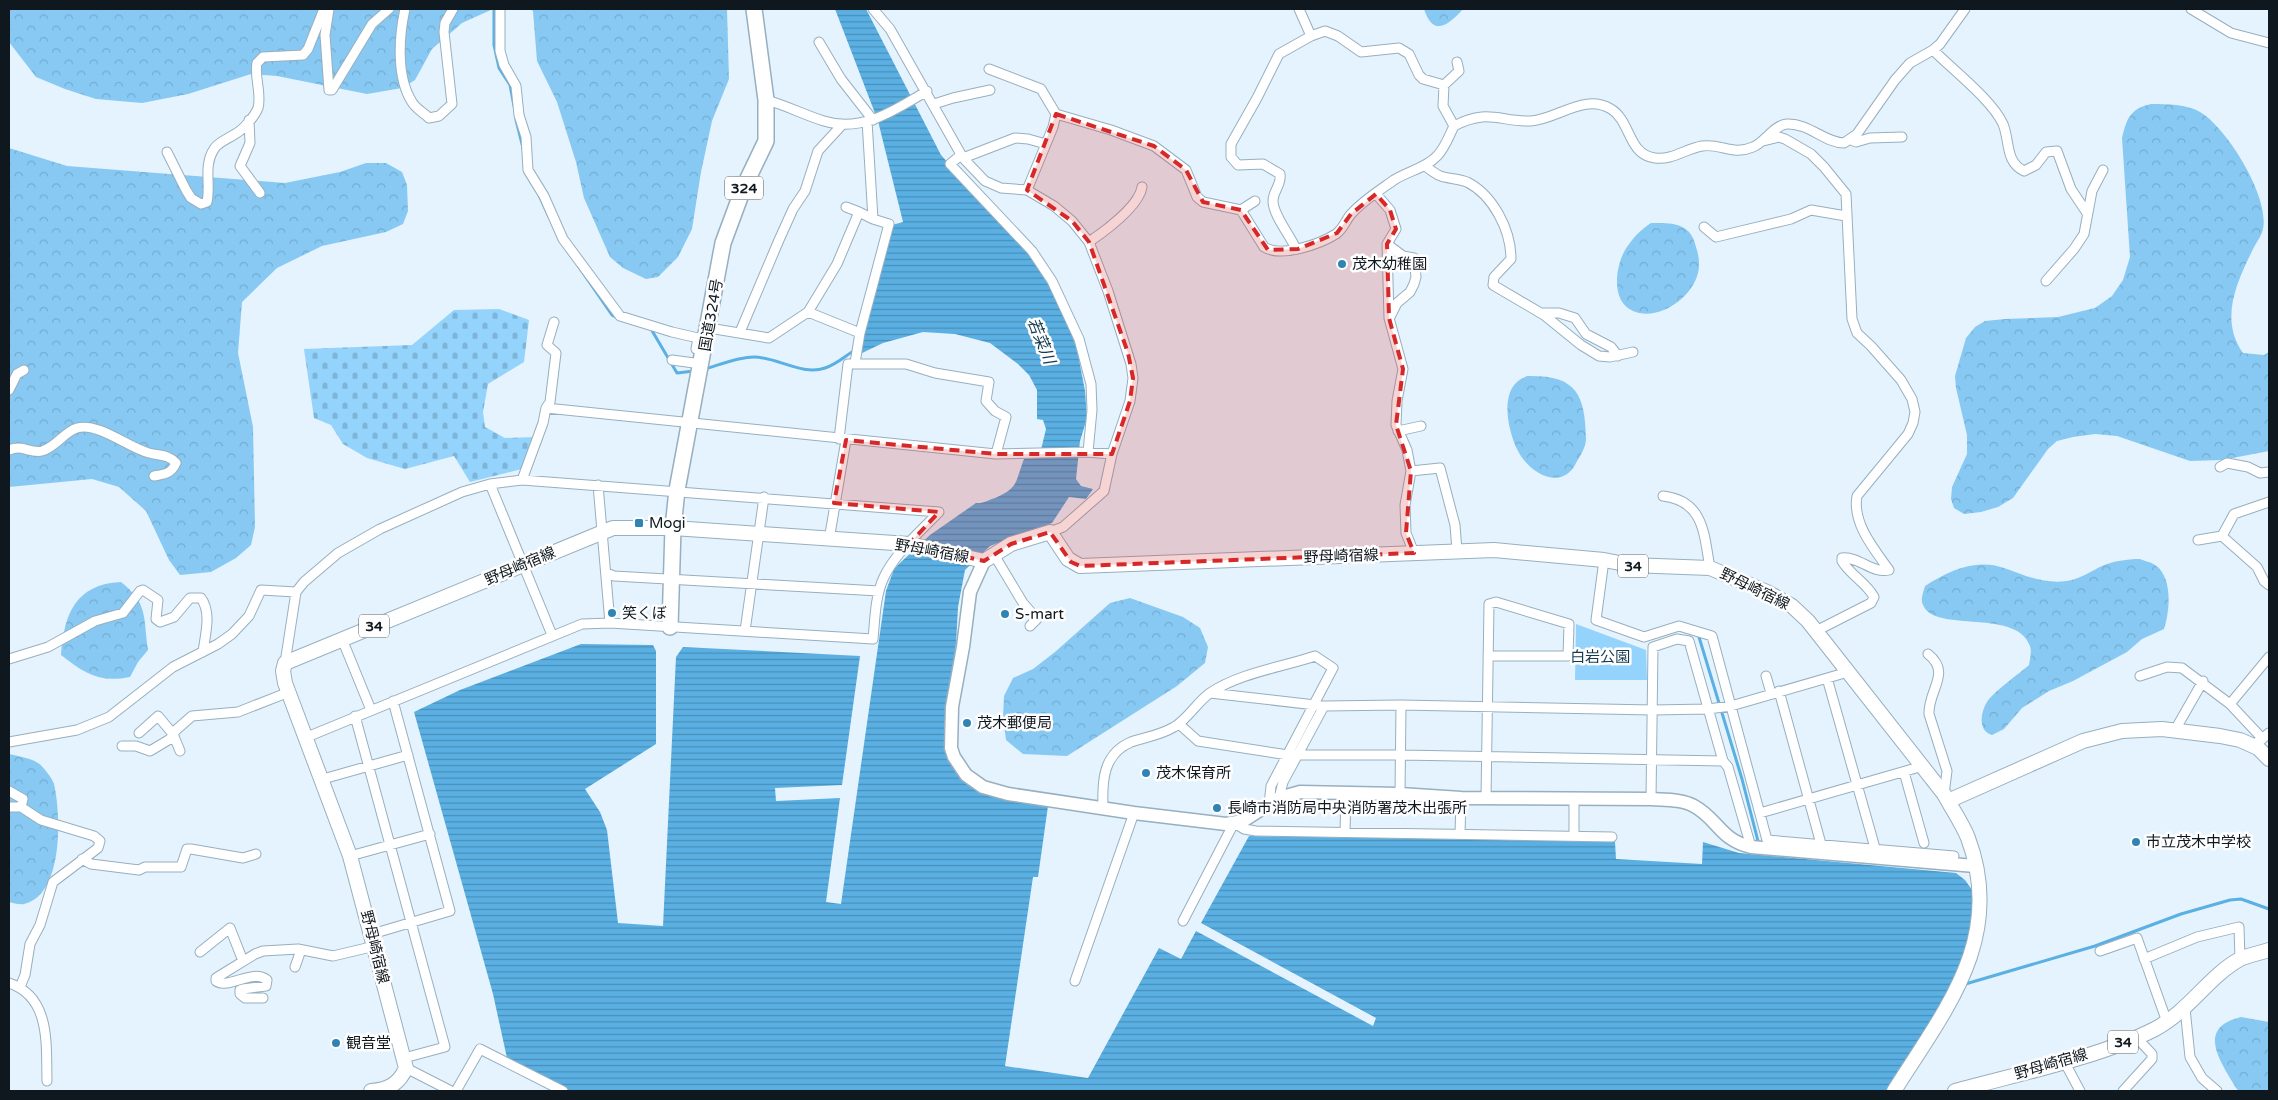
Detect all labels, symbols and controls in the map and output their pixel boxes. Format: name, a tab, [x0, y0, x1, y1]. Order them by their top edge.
road number: 324	[725, 177, 763, 200]
place label: 茂木幼稚園	[1352, 255, 1427, 273]
marker: 茂木幼稚園	[1336, 258, 1348, 270]
street label: 国道324号	[696, 277, 726, 353]
water label: 若菜川	[1023, 315, 1060, 369]
place label: Mogi	[649, 514, 686, 532]
marker: Mogi	[633, 517, 645, 529]
street label: 野母崎宿線	[893, 536, 971, 566]
street label: 野母崎宿線	[482, 543, 558, 589]
street label: 野母崎宿線	[1303, 546, 1379, 566]
road number: 34	[1618, 554, 1648, 578]
street label: 野母崎宿線	[1717, 564, 1793, 614]
place label: 笑くぼ	[622, 604, 667, 622]
place label: S-mart	[1015, 605, 1064, 623]
marker: 笑くぼ	[606, 607, 618, 619]
marker: S-mart	[999, 608, 1011, 620]
road number: 34	[359, 614, 389, 638]
park label: 白岩公園	[1570, 648, 1630, 666]
place label: 茂木郵便局	[977, 714, 1052, 732]
marker: 茂木郵便局	[961, 717, 973, 729]
place label: 茂木保育所	[1156, 764, 1231, 782]
marker: 茂木保育所	[1140, 767, 1152, 779]
place label: 長崎市消防局中央消防署茂木出張所	[1227, 799, 1467, 817]
marker: 長崎市消防局中央消防署茂木出張所	[1211, 802, 1223, 814]
place label: 市立茂木中学校	[2146, 833, 2251, 851]
marker: 市立茂木中学校	[2130, 836, 2142, 848]
street label: 野母崎宿線	[357, 908, 393, 986]
road number: 34	[2108, 1030, 2138, 1054]
place label: 観音堂	[346, 1034, 391, 1052]
marker: 観音堂	[330, 1037, 342, 1049]
street label: 野母崎宿線	[2012, 1045, 2090, 1083]

